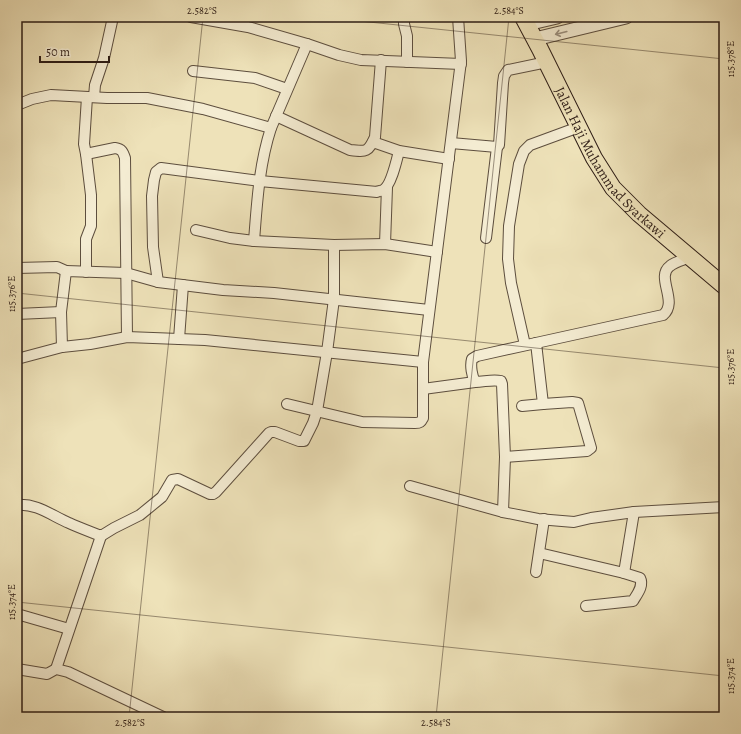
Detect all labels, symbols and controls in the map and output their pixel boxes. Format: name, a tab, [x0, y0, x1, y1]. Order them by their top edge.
text: 2.582°S	[187, 4, 217, 17]
text: 2.584°S	[494, 4, 524, 17]
one-way arrow	[555, 30, 568, 37]
scale bar	[40, 38, 109, 64]
text: 115.378°E	[724, 41, 737, 77]
text: 50 m	[46, 44, 70, 60]
street label: Jalan Haji Muhammad Syarkawi	[551, 83, 670, 242]
text: 115.376°E	[5, 276, 18, 312]
text: 115.376°E	[724, 349, 737, 385]
text: 115.374°E	[5, 584, 18, 620]
text: 115.374°E	[724, 658, 737, 694]
text: 2.582°S	[115, 716, 145, 729]
text: 2.584°S	[421, 716, 451, 729]

